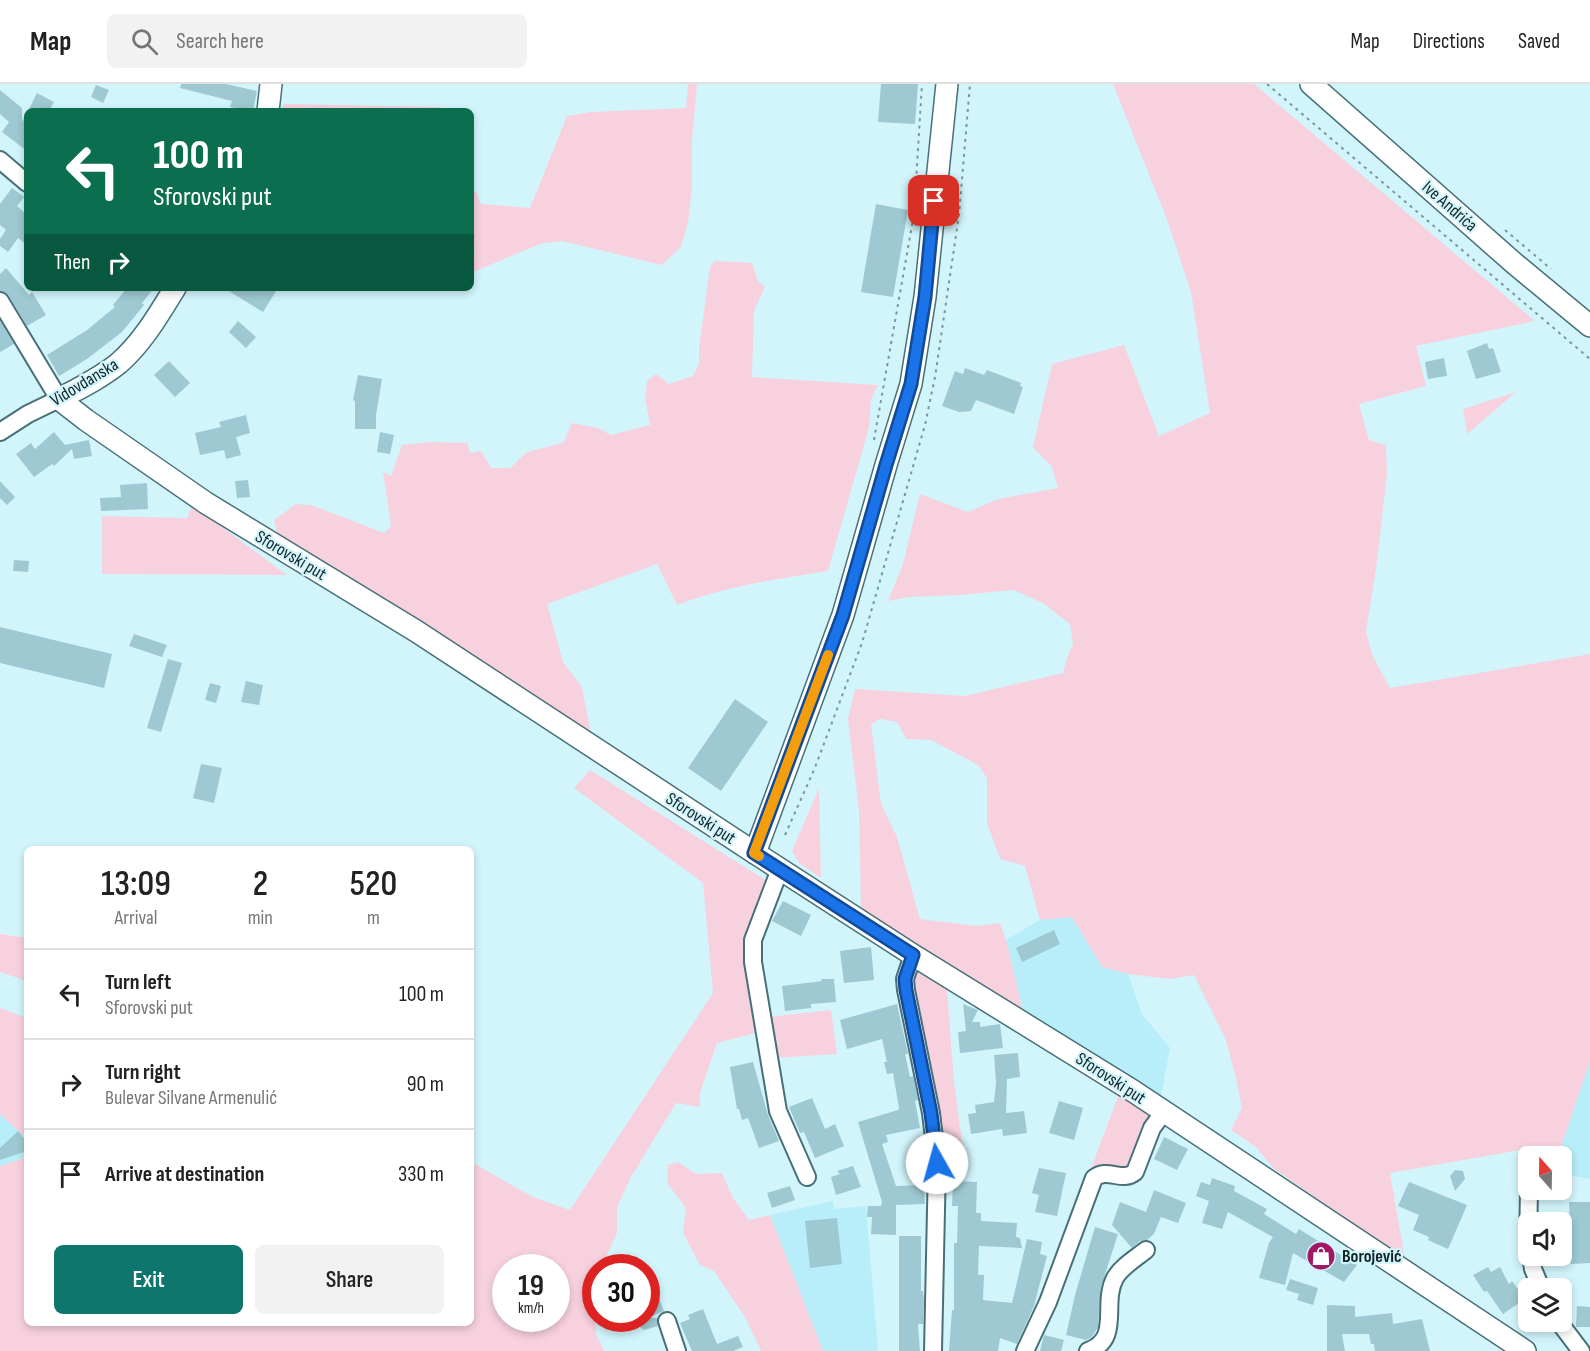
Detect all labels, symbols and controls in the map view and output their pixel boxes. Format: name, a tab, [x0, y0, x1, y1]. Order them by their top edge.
search box	[107, 14, 527, 68]
text: Map	[30, 25, 71, 58]
icon: search	[128, 25, 161, 58]
text: Search here	[176, 28, 264, 55]
text: Map	[1350, 29, 1380, 54]
text: Directions	[1413, 29, 1485, 54]
text: Saved	[1518, 29, 1560, 54]
text: 100 m	[153, 130, 244, 181]
icon: left	[54, 132, 132, 210]
pin	[908, 175, 959, 226]
street label: Ive Andrića	[1418, 177, 1482, 236]
text: Sforovski put	[153, 181, 272, 213]
icon: arrive	[917, 184, 950, 217]
icon: right	[102, 246, 135, 279]
text: Then	[54, 249, 90, 276]
street label: Vidovdanska	[46, 354, 122, 411]
street label: Sforovski put	[251, 526, 331, 585]
street label: Sforovski put	[662, 788, 740, 849]
text: 13:09	[101, 863, 171, 906]
text: 2	[253, 863, 268, 906]
text: 520	[350, 863, 397, 906]
text: Arrival	[114, 906, 157, 930]
text: min	[248, 906, 273, 930]
text: m	[367, 906, 380, 930]
text: Turn left	[105, 969, 171, 996]
icon: left	[54, 978, 87, 1011]
text: 100 m	[399, 981, 444, 1008]
text: Sforovski put	[105, 996, 193, 1020]
street label: Sforovski put	[1072, 1048, 1150, 1109]
text: Turn right	[105, 1059, 181, 1086]
icon: right	[54, 1068, 87, 1101]
text: 90 m	[407, 1071, 444, 1098]
text: Bulevar Silvane Armenulić	[105, 1086, 277, 1110]
position arrow	[905, 1131, 969, 1195]
north arrow	[1518, 1146, 1572, 1200]
map controls	[1518, 1146, 1572, 1332]
icon: arrive	[54, 1158, 87, 1191]
text: Arrive at destination	[105, 1161, 264, 1188]
text: 330 m	[398, 1161, 444, 1188]
button: sound	[1518, 1212, 1572, 1266]
shop icon: Borojević	[1305, 1240, 1337, 1272]
button: Exit	[54, 1245, 243, 1314]
button: Share	[255, 1245, 444, 1314]
place label: Borojević	[1342, 1246, 1402, 1267]
speed limit sign: 30	[582, 1254, 660, 1332]
text: 19	[518, 1268, 544, 1304]
button: layers	[1518, 1278, 1572, 1332]
text: km/h	[518, 1299, 544, 1318]

